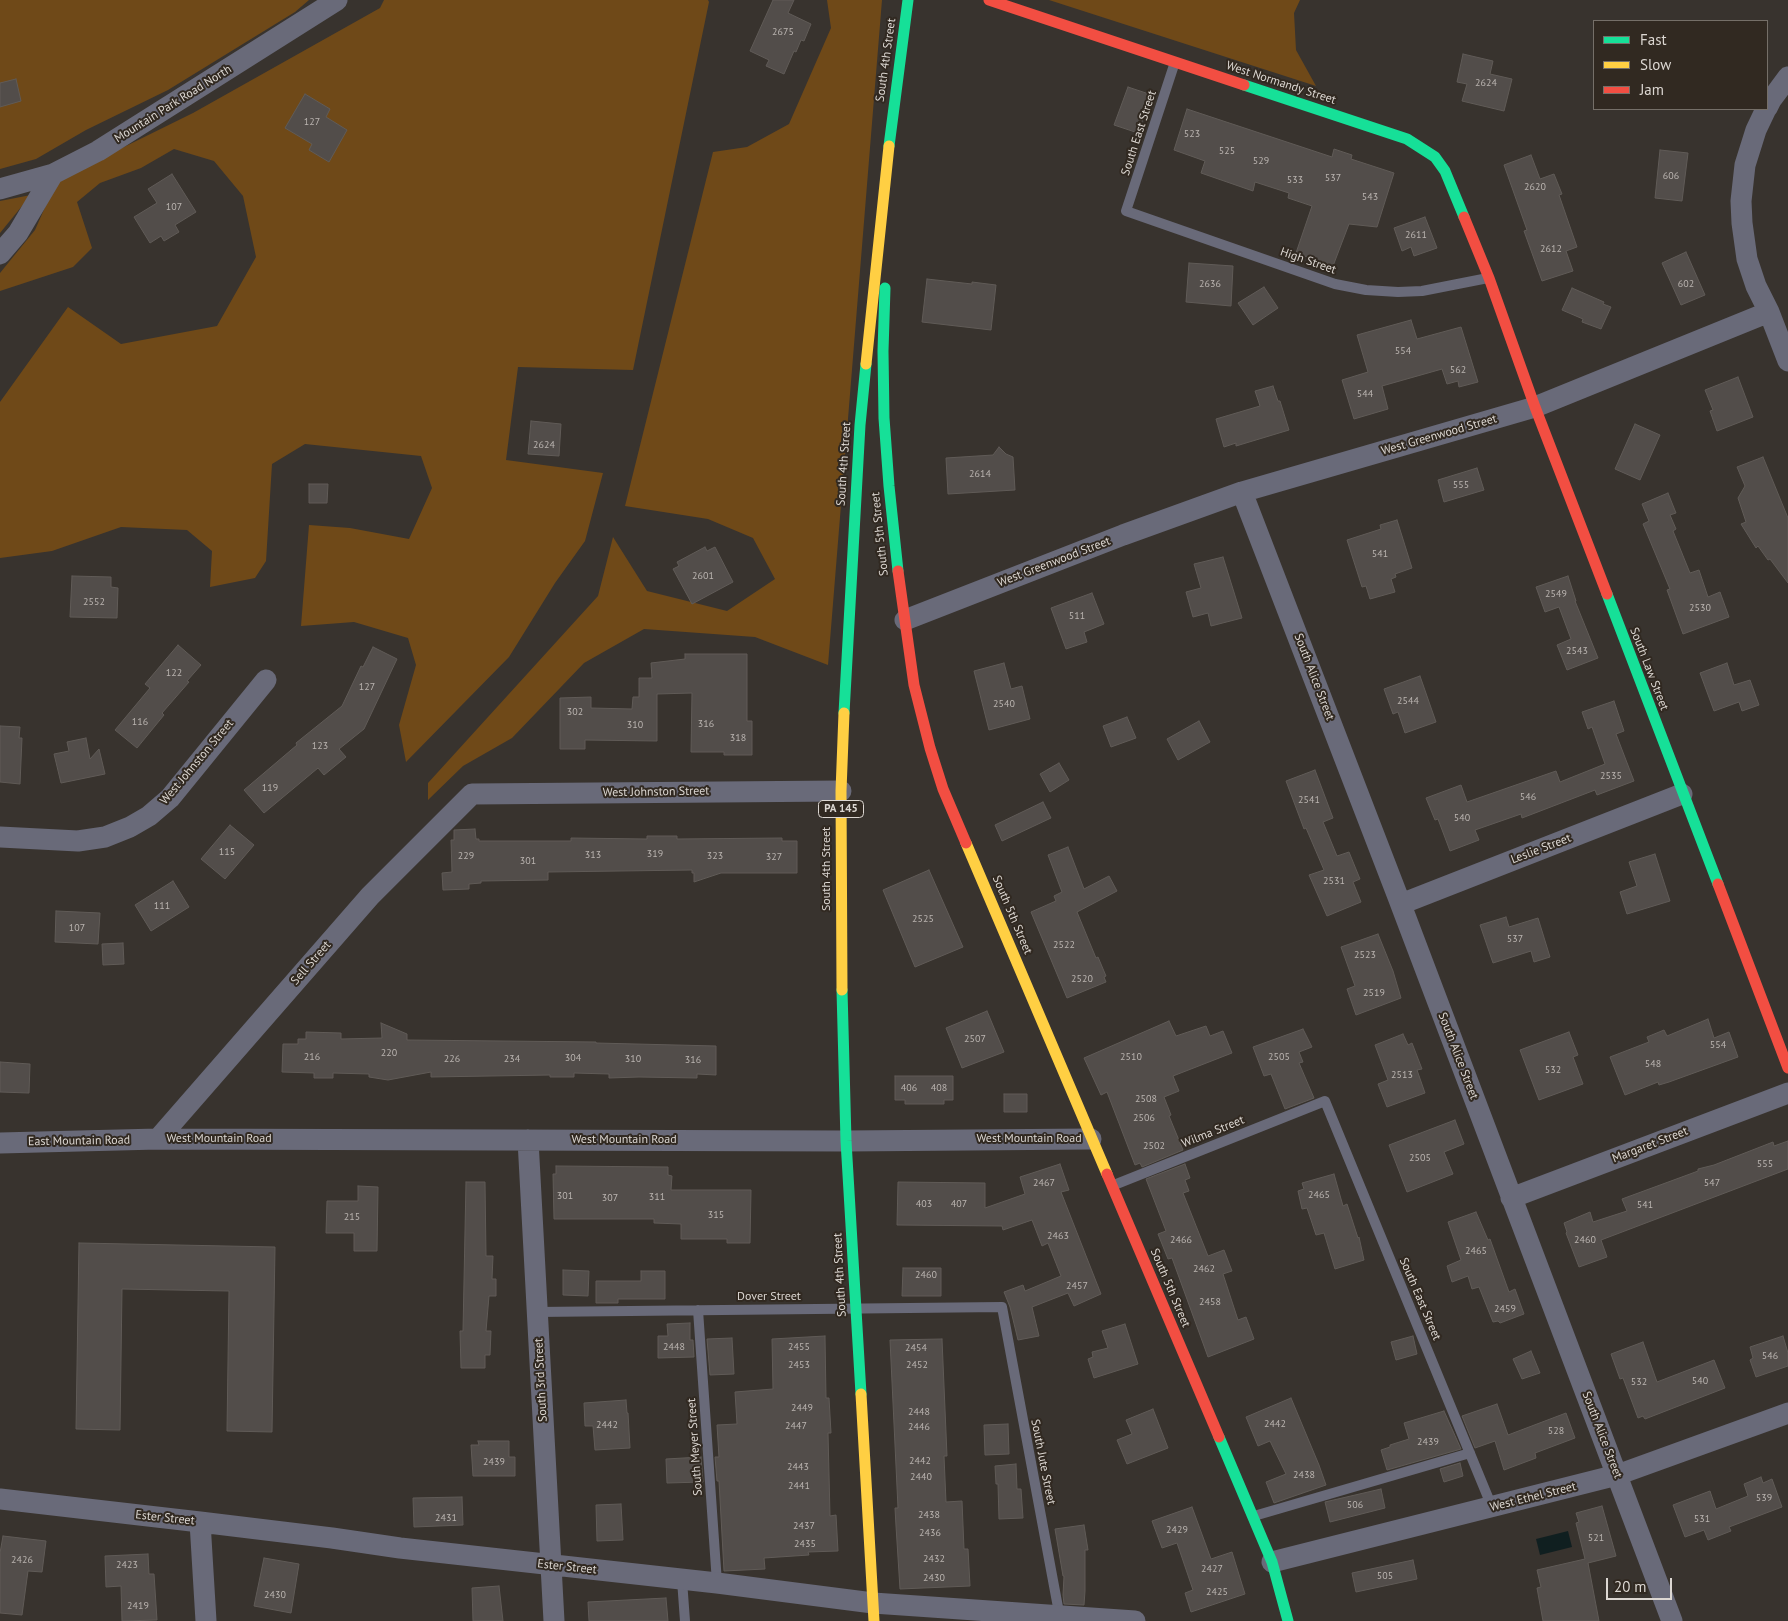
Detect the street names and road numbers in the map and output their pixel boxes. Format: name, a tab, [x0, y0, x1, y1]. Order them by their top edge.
street label: South 4th Street	[873, 17, 899, 103]
street label: West Normandy Street	[1224, 58, 1338, 108]
street label: Mountain Park Road North	[112, 62, 234, 146]
street label: South East Street	[1118, 89, 1160, 177]
street label: High Street	[1278, 245, 1338, 277]
street label: West Greenwood Street	[1379, 412, 1499, 458]
street label: South 4th Street	[834, 422, 854, 506]
street label: South 5th Street	[868, 491, 892, 577]
street label: West Greenwood Street	[996, 534, 1112, 590]
street label: South Law Street	[1627, 625, 1671, 713]
street label: South Alice Street	[1291, 632, 1337, 722]
street label: West Johnston Street	[157, 716, 237, 808]
street label: West Johnston Street	[603, 784, 709, 800]
road number: PA 145	[818, 801, 864, 818]
street label: South 4th Street	[820, 827, 834, 911]
street label: Leslie Street	[1509, 831, 1573, 867]
street label: South 5th Street	[989, 873, 1035, 957]
street label: Sell Street	[288, 938, 334, 988]
street label: South Alice Street	[1435, 1011, 1481, 1101]
street label: Wilma Street	[1180, 1113, 1246, 1151]
street label: Margaret Street	[1610, 1124, 1690, 1166]
street label: West Mountain Road	[166, 1132, 272, 1146]
street label: West Mountain Road	[976, 1132, 1082, 1146]
street label: East Mountain Road	[28, 1133, 130, 1149]
street label: West Mountain Road	[571, 1133, 677, 1147]
street label: South 4th Street	[831, 1233, 849, 1317]
street label: South 5th Street	[1147, 1246, 1193, 1330]
street label: South East Street	[1396, 1255, 1444, 1343]
street label: Dover Street	[737, 1290, 801, 1304]
street label: South 3rd Street	[532, 1338, 550, 1422]
street label: South Alice Street	[1579, 1390, 1625, 1480]
street label: South Meyer Street	[684, 1398, 706, 1496]
street label: South Jute Street	[1028, 1418, 1058, 1506]
street label: West Ethel Street	[1488, 1479, 1578, 1515]
street label: Ester Street	[135, 1508, 195, 1528]
street label: Ester Street	[537, 1557, 597, 1577]

